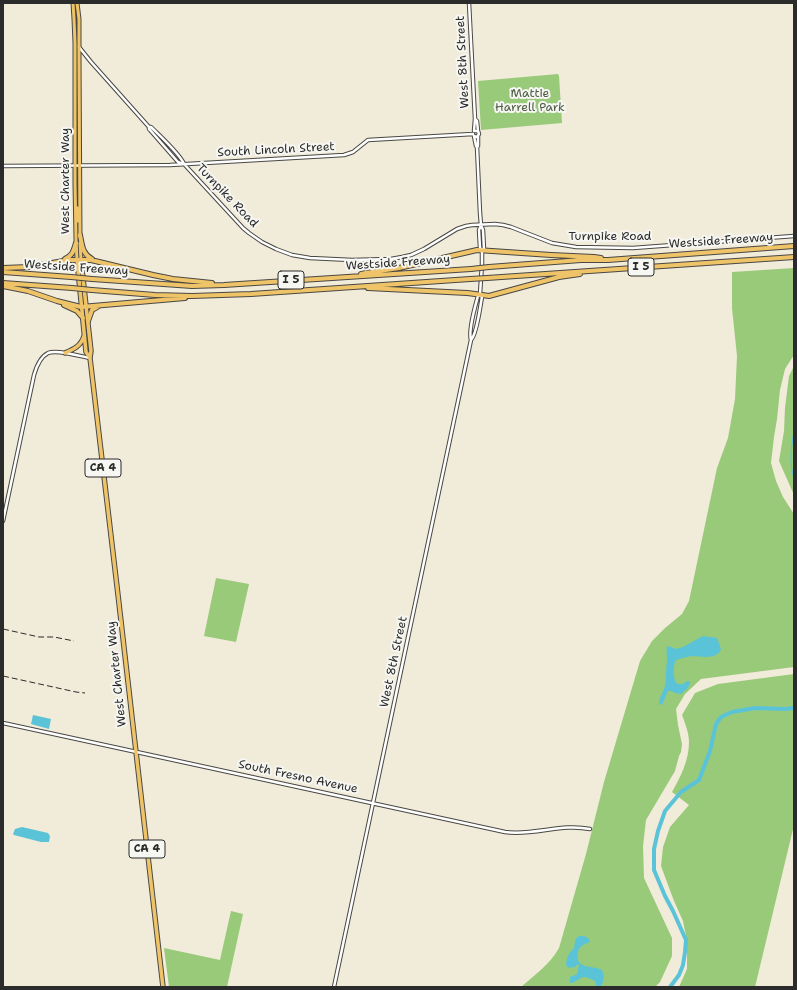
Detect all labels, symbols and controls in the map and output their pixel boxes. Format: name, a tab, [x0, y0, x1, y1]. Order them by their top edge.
street label: West 8th Street	[453, 15, 473, 109]
park label: Mattie Harrell Park	[495, 87, 565, 115]
street label: West Charter Way	[59, 128, 73, 234]
street label: South Lincoln Street	[217, 140, 335, 160]
street label: Turnpike Road	[193, 161, 261, 231]
street label: Turnpike Road	[569, 230, 651, 244]
street label: Westside Freeway	[668, 230, 774, 252]
street label: Westside Freeway	[345, 252, 451, 274]
street label: Westside Freeway	[23, 257, 129, 279]
road number: I 5	[628, 258, 654, 276]
road number: I 5	[278, 271, 304, 289]
road number: CA 4	[85, 459, 121, 477]
street label: West 8th Street	[377, 615, 411, 709]
street label: West Charter Way	[104, 620, 130, 728]
street label: South Fresno Avenue	[237, 757, 359, 797]
road number: CA 4	[129, 840, 165, 858]

